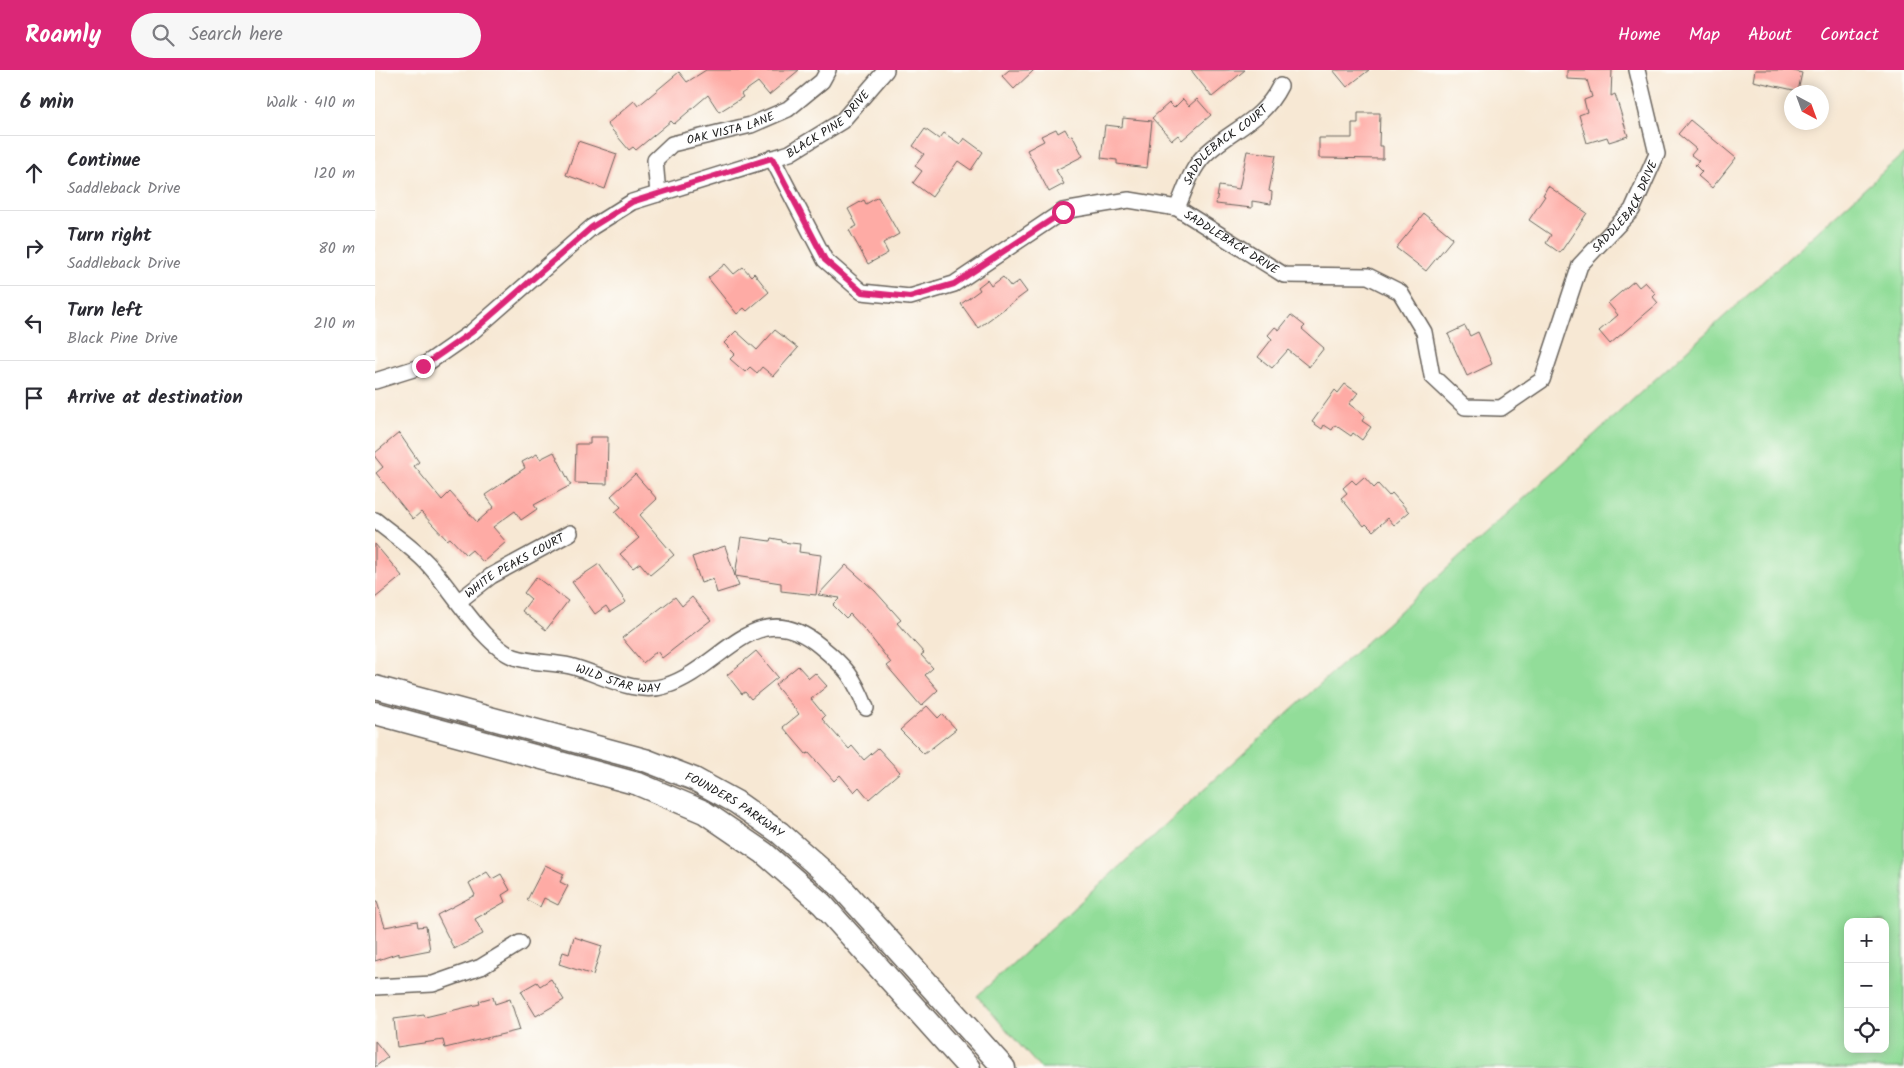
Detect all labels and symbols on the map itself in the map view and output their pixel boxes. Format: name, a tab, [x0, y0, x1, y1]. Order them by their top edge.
street label: BLACK PINE DRIVE	[782, 85, 875, 163]
north arrow	[1784, 85, 1829, 130]
street label: SADDLEBACK COURT	[1178, 99, 1274, 188]
street label: OAK VISTA LANE	[685, 106, 778, 150]
street label: SADDLEBACK DRIVE	[1587, 156, 1663, 257]
route start	[1052, 201, 1075, 224]
street label: SADDLEBACK DRIVE	[1180, 205, 1283, 280]
route end	[412, 355, 435, 378]
street label: WHITE PEAKS COURT	[460, 528, 569, 603]
street label: WILD STAR WAY	[573, 659, 663, 698]
street label: FOUNDERS PARKWAY	[682, 767, 789, 843]

